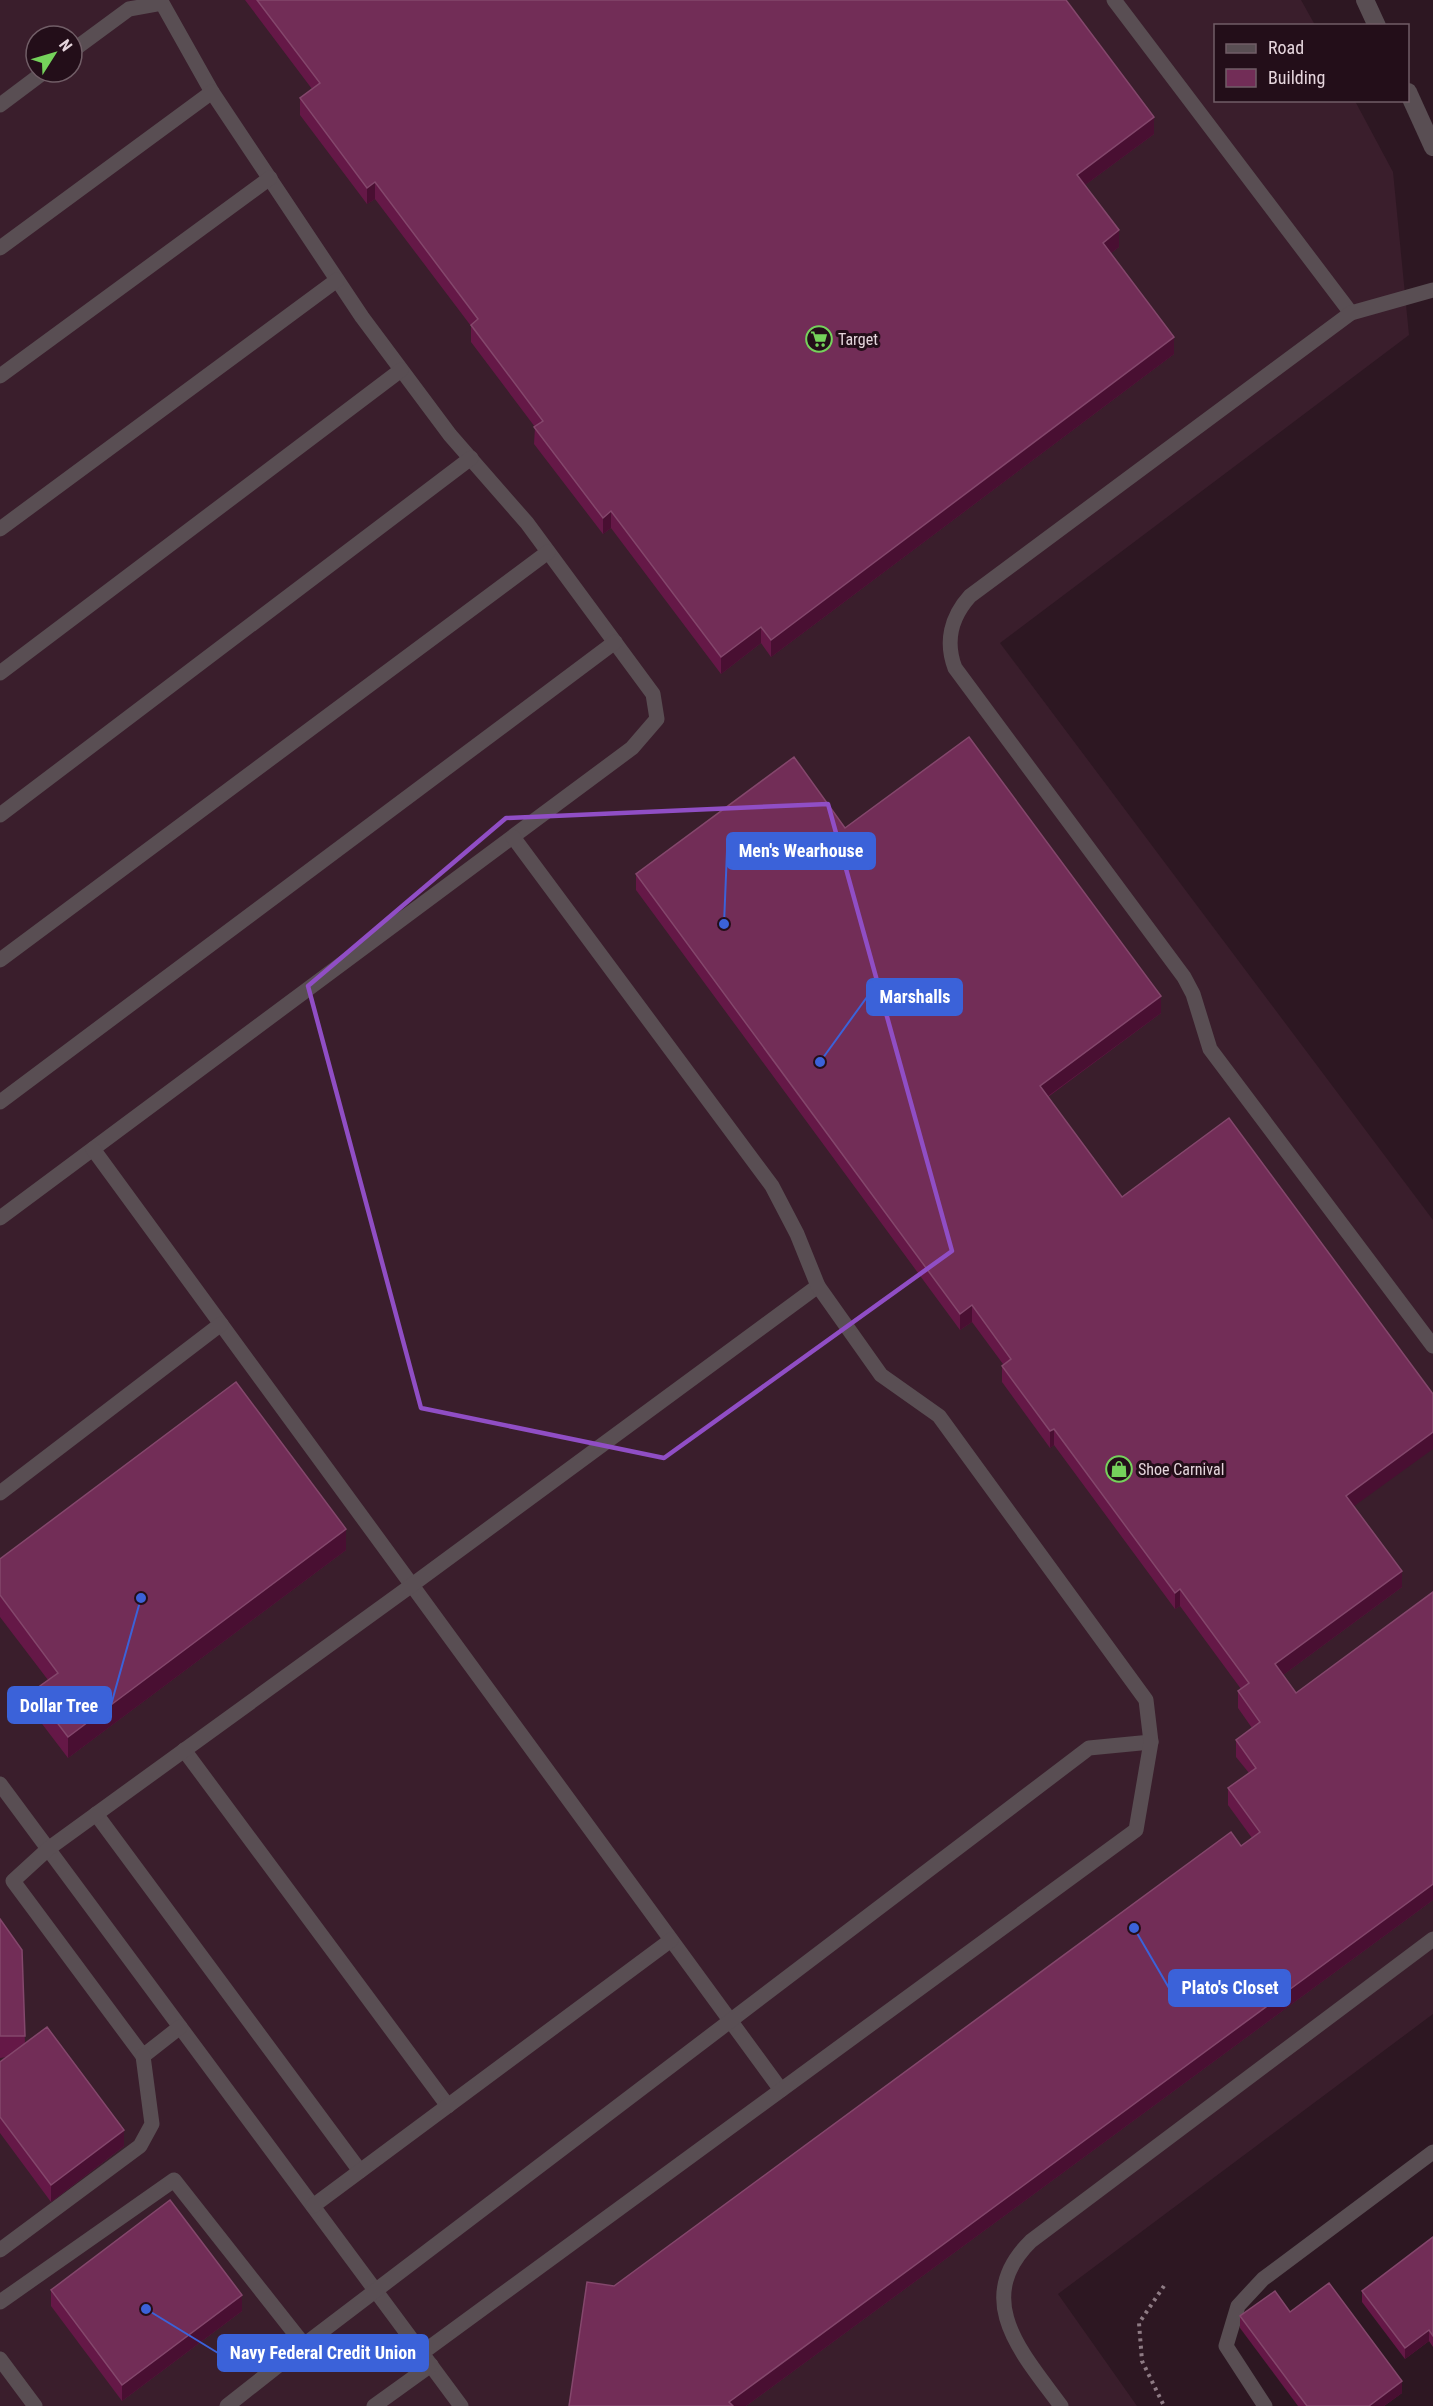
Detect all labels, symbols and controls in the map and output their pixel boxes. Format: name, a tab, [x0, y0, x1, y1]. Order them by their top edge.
north arrow	[24, 24, 84, 84]
legend	[1214, 24, 1409, 102]
text: N	[55, 36, 76, 55]
text: Road	[1268, 37, 1304, 58]
text: Building	[1268, 67, 1325, 88]
supermarket icon: Target	[804, 324, 834, 354]
place label: Target	[838, 330, 878, 349]
callout: Men's Wearhouse	[727, 833, 875, 869]
text: Men's Wearhouse	[739, 840, 864, 861]
callout: Marshalls	[867, 979, 962, 1015]
text: Marshalls	[880, 986, 950, 1007]
shop icon: Shoe Carnival	[1104, 1454, 1134, 1484]
place label: Shoe Carnival	[1138, 1460, 1224, 1479]
callout: Dollar Tree	[8, 1687, 111, 1723]
text: Dollar Tree	[20, 1695, 99, 1716]
callout: Plato's Closet	[1169, 1970, 1290, 2006]
text: Plato's Closet	[1181, 1977, 1279, 1998]
callout: Navy Federal Credit Union	[218, 2335, 428, 2371]
text: Navy Federal Credit Union	[230, 2342, 416, 2363]

